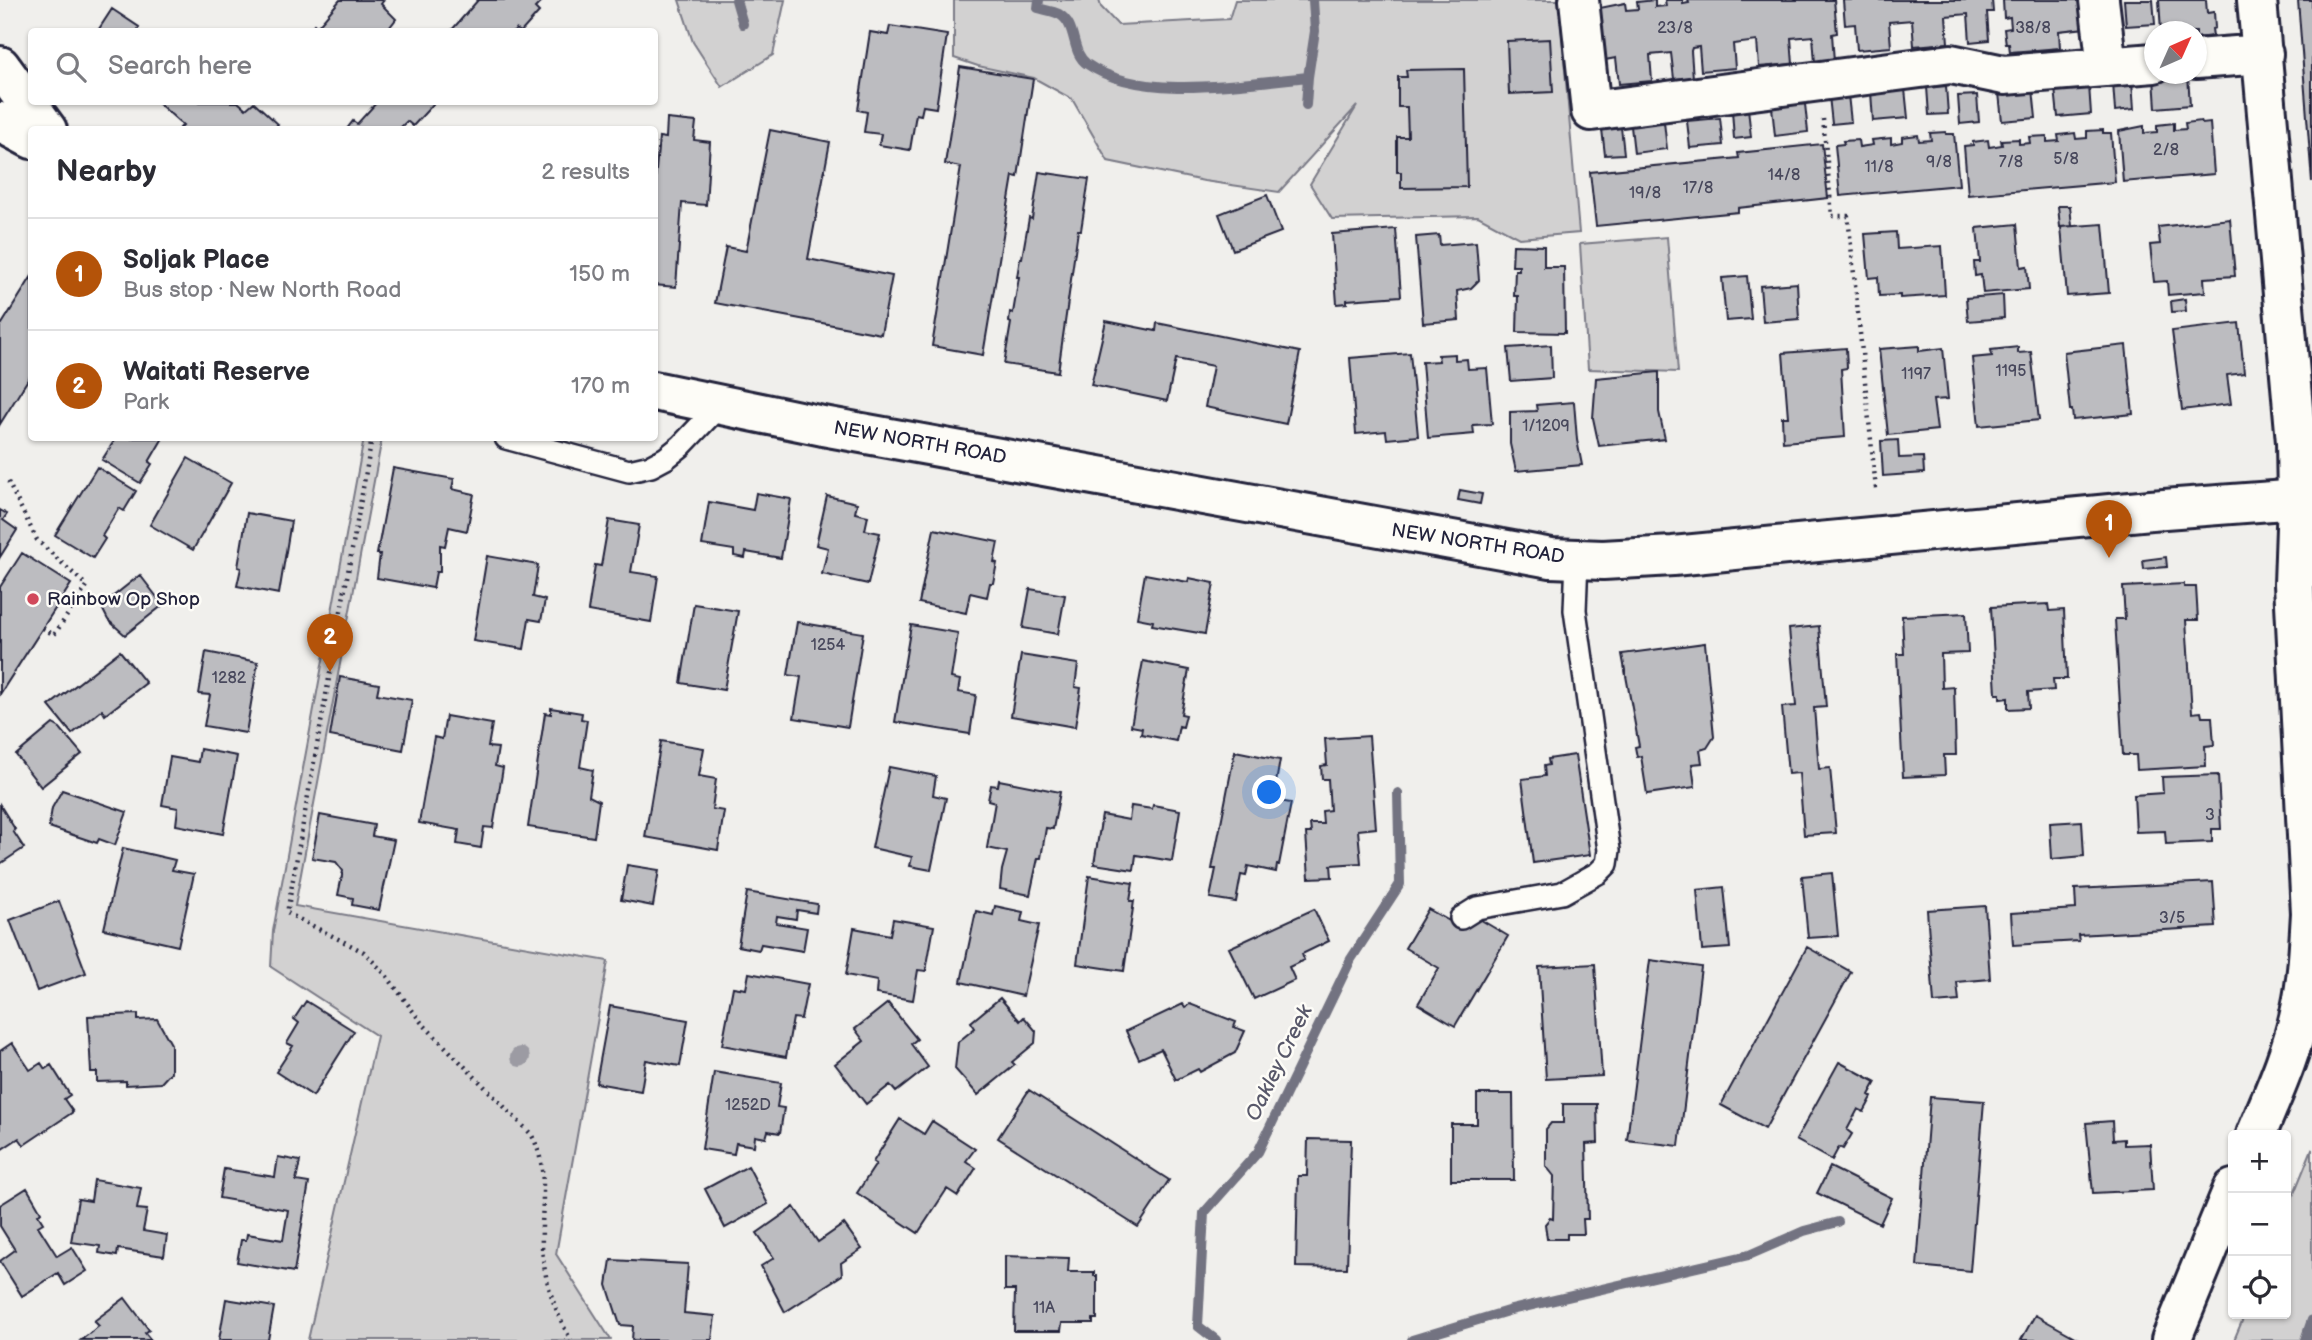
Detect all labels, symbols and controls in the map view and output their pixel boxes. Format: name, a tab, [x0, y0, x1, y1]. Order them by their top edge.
house number: 23/8	[1657, 19, 1693, 38]
house number: 38/8	[2015, 19, 2051, 38]
north arrow	[2144, 21, 2207, 84]
search box	[28, 28, 658, 105]
icon: search	[52, 48, 90, 86]
text: Search here	[108, 51, 252, 82]
house number: 2/8	[2153, 141, 2179, 160]
house number: 5/8	[2053, 150, 2079, 169]
house number: 9/8	[1926, 153, 1952, 172]
house number: 7/8	[1999, 153, 2023, 172]
text: Nearby	[56, 154, 156, 190]
text: 2 results	[541, 158, 630, 186]
house number: 11/8	[1865, 158, 1893, 177]
house number: 14/8	[1768, 166, 1800, 185]
house number: 17/8	[1683, 179, 1713, 198]
house number: 19/8	[1629, 184, 1661, 203]
text: Soljak Place	[123, 245, 270, 276]
text: 1	[74, 260, 84, 288]
text: 150 m	[569, 260, 630, 288]
text: Bus stop · New North Road	[123, 276, 401, 304]
text: Waitati Reserve	[123, 357, 310, 388]
house number: 1195	[1996, 362, 2026, 381]
house number: 1197	[1901, 365, 1931, 384]
text: 2	[72, 372, 86, 400]
text: 170 m	[571, 372, 630, 400]
text: Park	[123, 388, 169, 416]
street label: NEW NORTH ROAD	[832, 416, 1008, 470]
house number: 1/1209	[1522, 417, 1570, 436]
pin: 1	[2086, 500, 2132, 558]
street label: NEW NORTH ROAD	[1390, 519, 1566, 569]
place label: Rainbow Op Shop	[47, 588, 200, 611]
marker: Rainbow Op Shop	[25, 591, 41, 607]
pin: 2	[307, 614, 353, 672]
house number: 1254	[811, 636, 846, 655]
house number: 1282	[212, 669, 247, 688]
your location	[1252, 775, 1286, 809]
house number: 3	[2205, 806, 2215, 825]
house number: 3/5	[2159, 909, 2185, 928]
water label: Oakley Creek	[1240, 1000, 1318, 1125]
house number: 1252D	[725, 1096, 771, 1115]
map controls	[2228, 1130, 2291, 1319]
button: +	[2228, 1130, 2291, 1193]
button: −	[2228, 1193, 2291, 1256]
button: locate	[2228, 1256, 2291, 1319]
house number: 11A	[1033, 1299, 1055, 1318]

